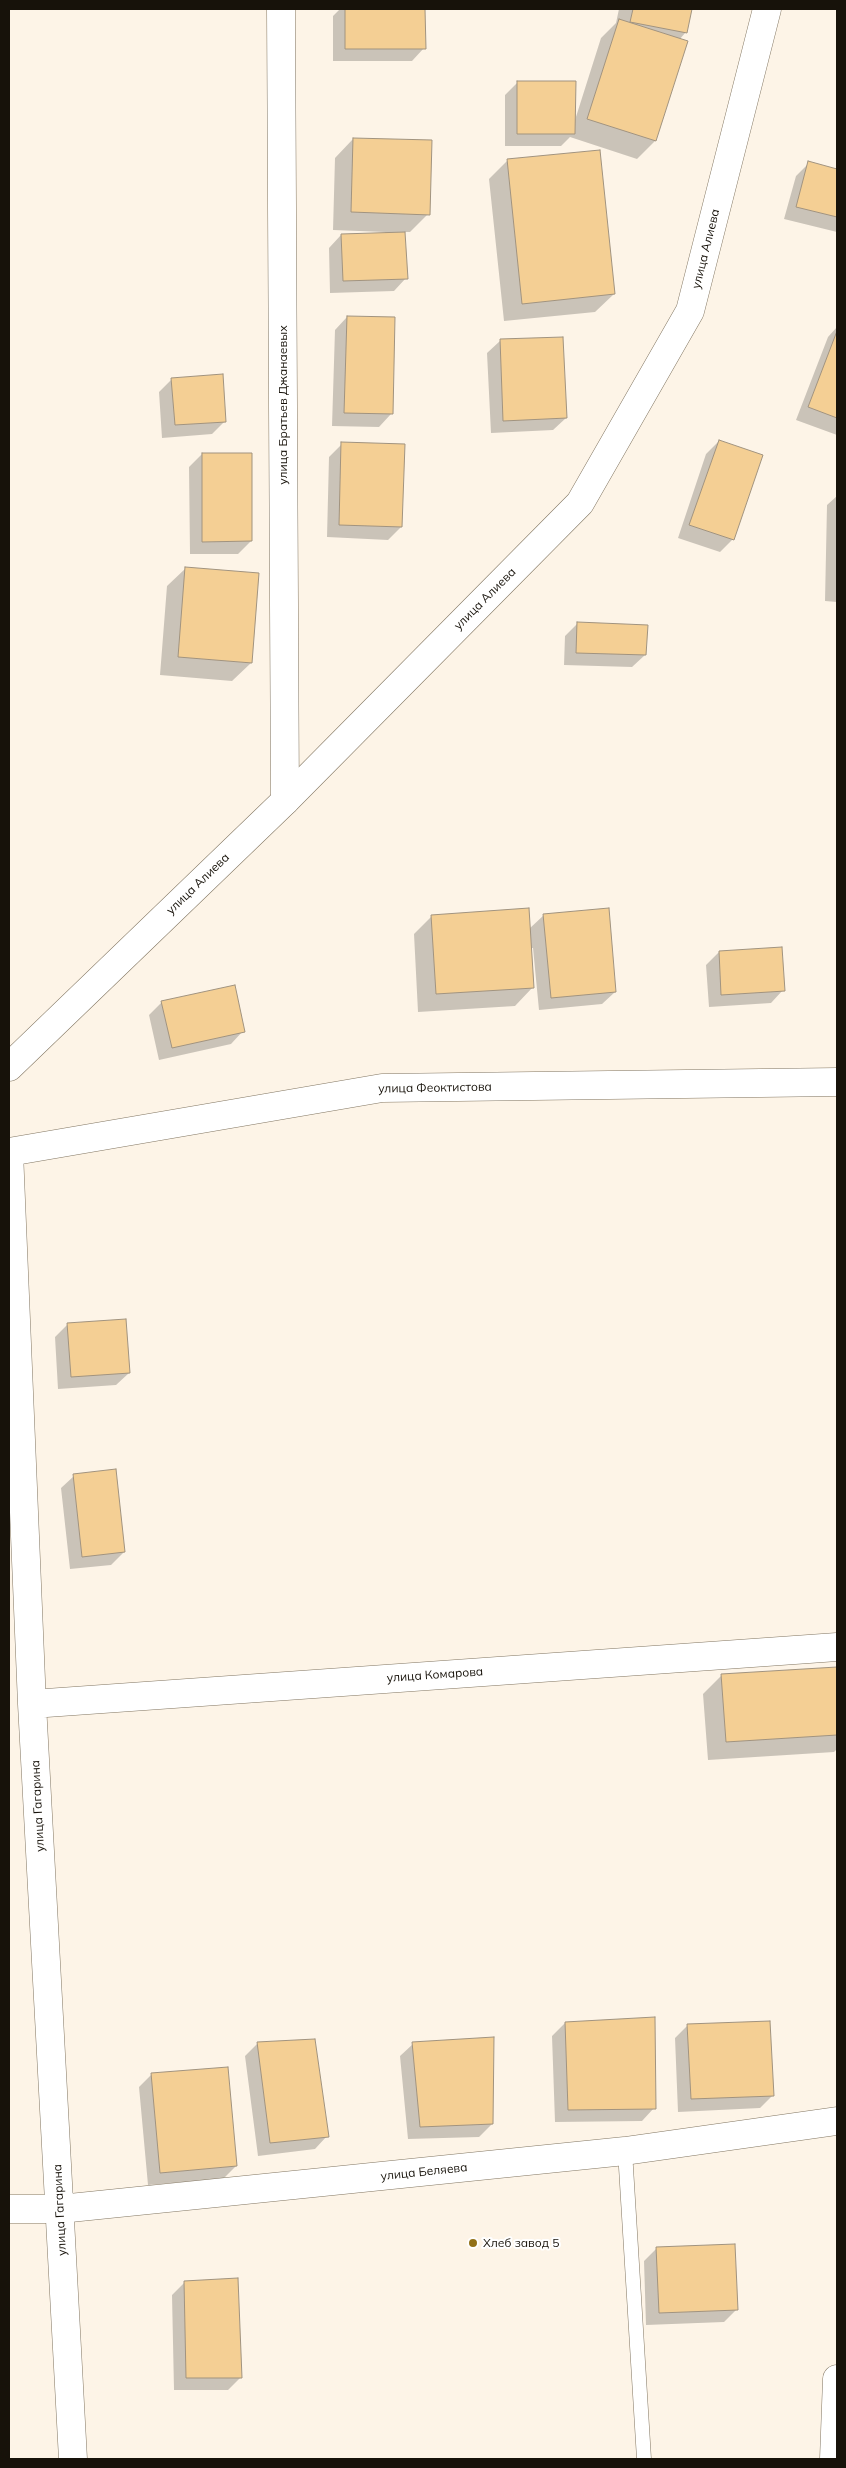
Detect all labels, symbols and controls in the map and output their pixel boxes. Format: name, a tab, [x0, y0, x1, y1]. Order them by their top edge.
street label: улица Алиева	[689, 208, 723, 290]
street label: улица Братьев Джанаевых	[276, 325, 290, 485]
street label: улица Алиева	[451, 565, 519, 633]
street label: улица Алиева	[164, 850, 232, 918]
street label: улица Феоктистова	[378, 1080, 492, 1096]
street label: улица Комарова	[386, 1664, 484, 1686]
street label: улица Гагарина	[28, 1760, 48, 1852]
street label: улица Беляева	[380, 2160, 468, 2184]
street label: улица Гагарина	[50, 2164, 70, 2256]
place label: Хлеб завод 5	[483, 2236, 559, 2250]
marker: Хлеб завод 5	[467, 2237, 479, 2249]

